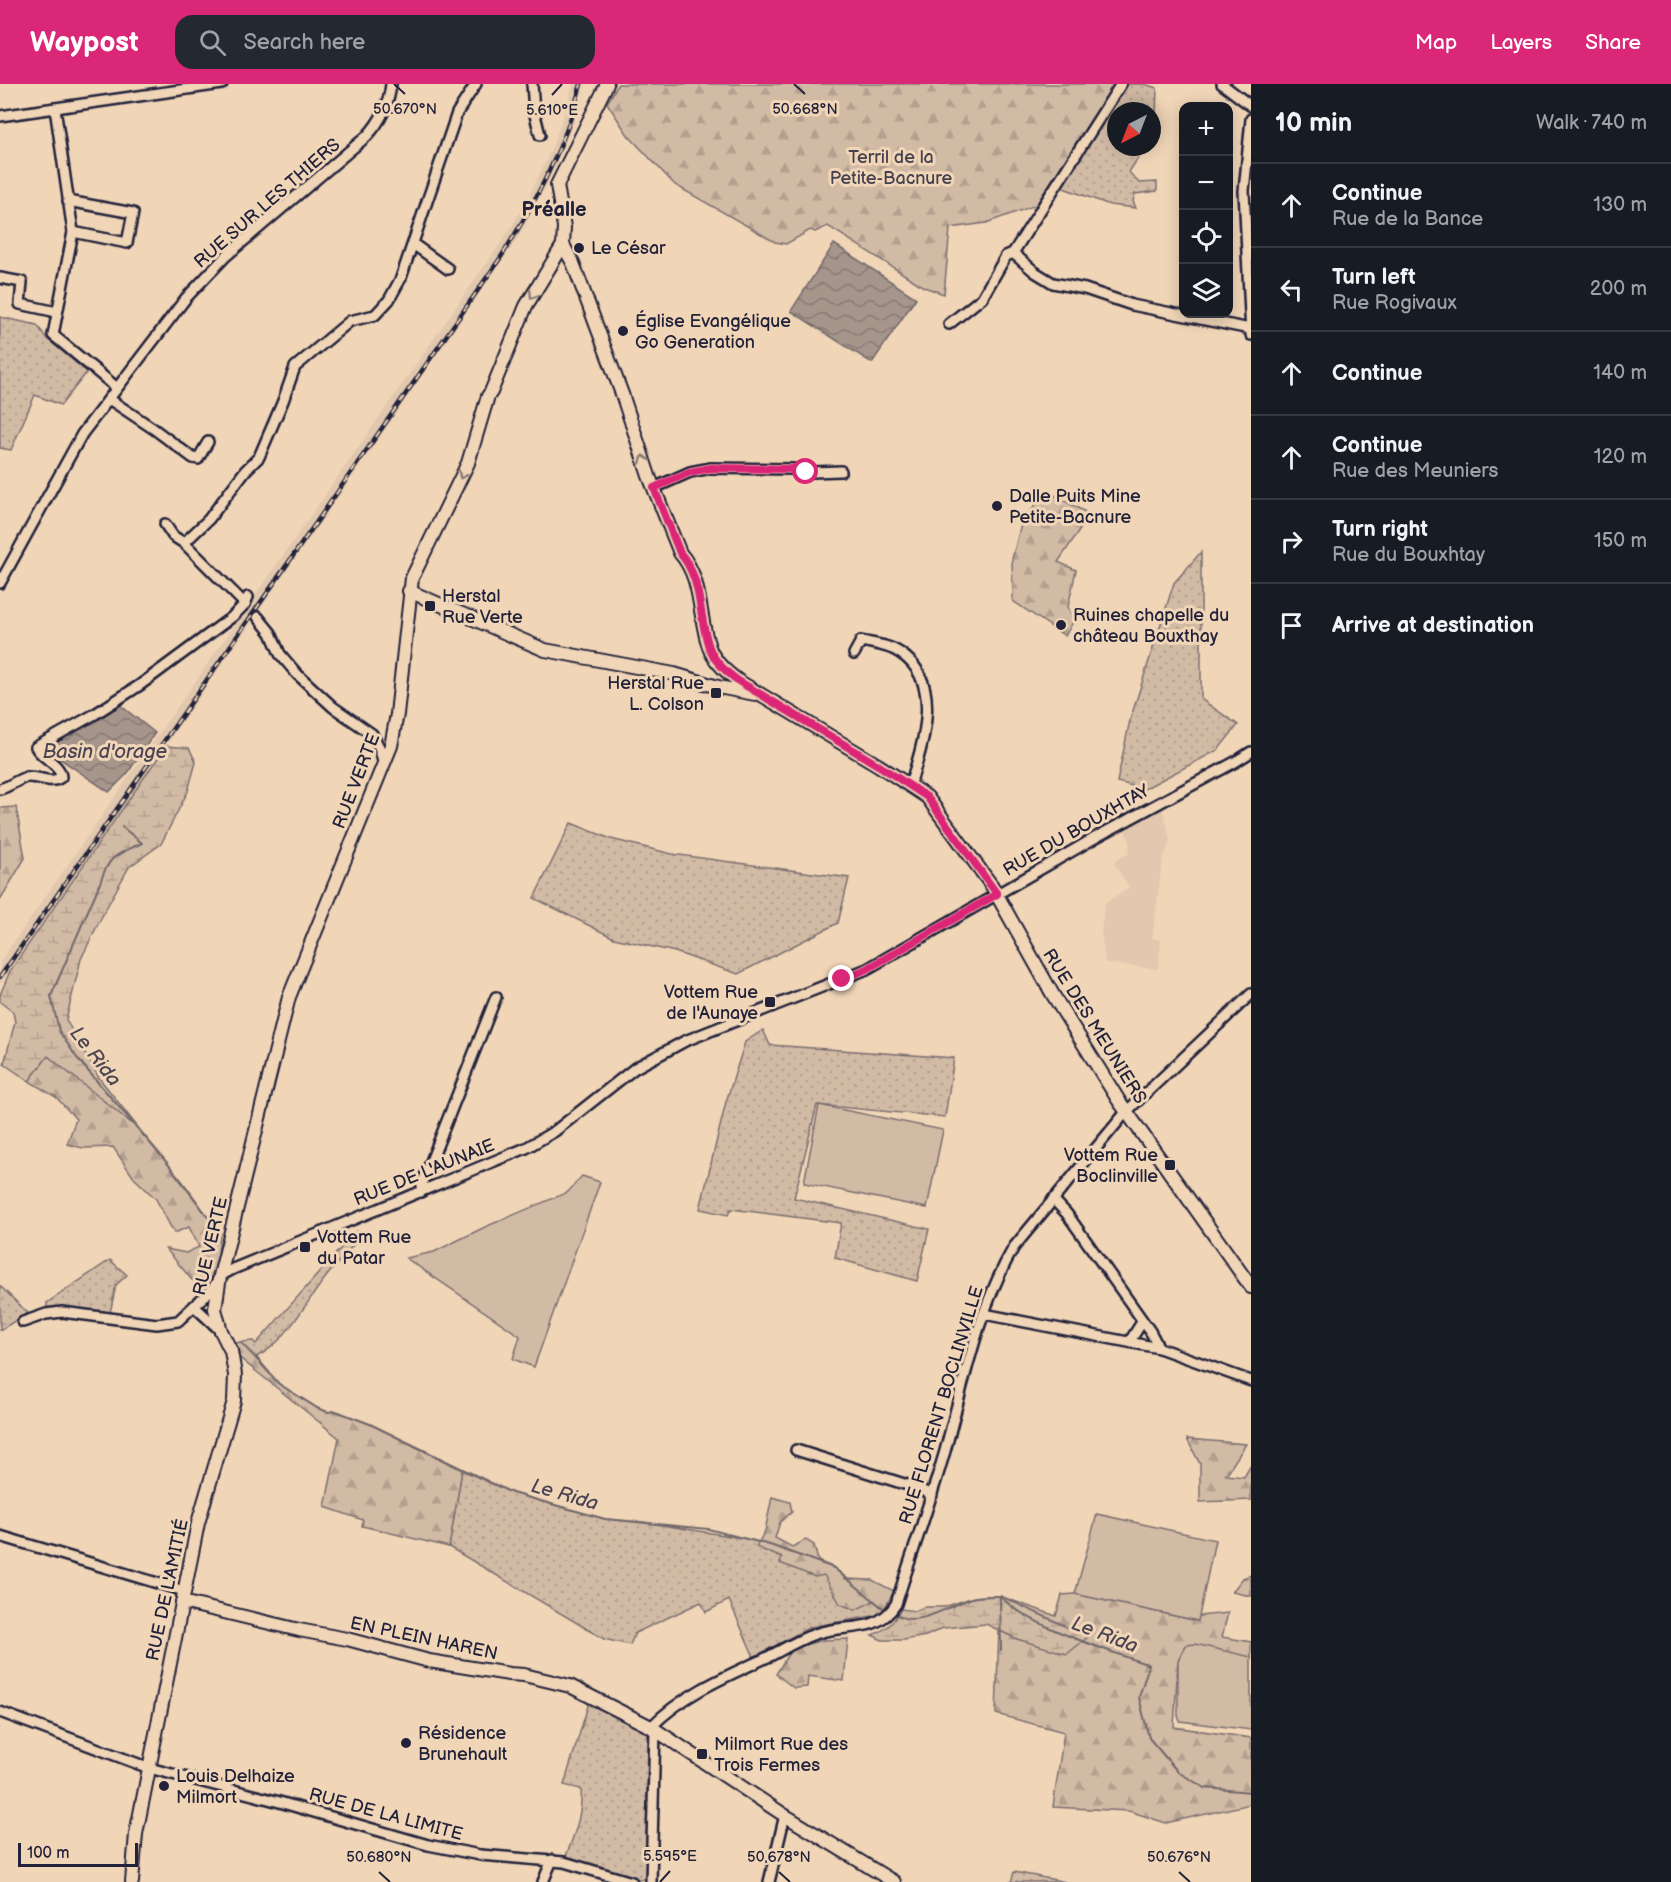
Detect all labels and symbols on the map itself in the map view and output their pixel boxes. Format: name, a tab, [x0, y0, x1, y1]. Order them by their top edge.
text: 50.670°N	[373, 100, 437, 119]
text: 50.668°N	[772, 100, 838, 119]
text: 5.610°E	[526, 101, 578, 120]
north arrow	[1107, 102, 1161, 156]
street label: RUE SUR LES THIERS	[190, 134, 345, 273]
park label: Terril de la Petite-Bacnure	[830, 147, 952, 189]
district label: Préalle	[522, 198, 586, 222]
place label: Le César	[591, 238, 666, 259]
marker: Le César	[572, 241, 586, 255]
one-way arrow	[528, 289, 540, 299]
place label: Église Evangélique Go Generation	[635, 309, 791, 353]
marker: Église Evangélique Go Generation	[616, 324, 630, 338]
one-way arrow	[639, 454, 651, 465]
route start	[792, 458, 818, 484]
one-way arrow	[457, 469, 469, 480]
place label: Dalle Puits Mine Petite-Bacnure	[1009, 486, 1141, 528]
marker: Dalle Puits Mine Petite-Bacnure	[990, 499, 1004, 513]
place label: Herstal Rue Verte	[442, 586, 523, 628]
marker: Herstal Rue Verte	[423, 599, 437, 613]
place label: Ruines chapelle du château Bouxthay	[1073, 605, 1229, 647]
marker: Ruines chapelle du château Bouxthay	[1054, 618, 1068, 632]
place label: Herstal Rue L. Colson	[607, 673, 704, 715]
marker: Herstal Rue L. Colson	[709, 686, 723, 700]
street label: RUE VERTE	[329, 730, 384, 832]
water label: Basin d'orage	[43, 740, 168, 764]
street label: RUE DU BOUXHTAY	[999, 780, 1153, 881]
street label: RUE DES MEUNIERS	[1038, 945, 1151, 1108]
route end	[828, 965, 854, 991]
place label: Vottem Rue de l'Aunaye	[664, 982, 758, 1024]
marker: Vottem Rue de l'Aunaye	[763, 995, 777, 1009]
water label: Le Rida	[65, 1022, 126, 1091]
street label: RUE DE L'AUNAIE	[351, 1135, 498, 1210]
place label: Vottem Rue Boclinville	[1064, 1145, 1158, 1187]
marker: Vottem Rue Boclinville	[1163, 1158, 1177, 1172]
street label: RUE VERTE	[189, 1195, 232, 1297]
place label: Vottem Rue du Patar	[317, 1227, 411, 1269]
marker: Vottem Rue du Patar	[298, 1240, 312, 1254]
street label: RUE FLORENT BOCLINVILLE	[895, 1283, 988, 1527]
water label: Le Rida	[528, 1474, 601, 1516]
street label: RUE DE L'AMITIÉ	[140, 1517, 193, 1663]
water label: Le Rida	[1068, 1611, 1141, 1659]
street label: EN PLEIN HAREN	[348, 1613, 500, 1664]
place label: Résidence Brunehault	[418, 1723, 508, 1765]
place label: Milmort Rue des Trois Fermes	[714, 1734, 848, 1776]
marker: Résidence Brunehault	[399, 1736, 413, 1750]
marker: Milmort Rue des Trois Fermes	[695, 1747, 709, 1761]
place label: Louis Delhaize Milmort	[176, 1766, 295, 1808]
marker: Louis Delhaize Milmort	[157, 1779, 171, 1793]
street label: RUE DE LA LIMITE	[307, 1784, 465, 1845]
scale bar	[18, 1840, 138, 1868]
text: 5.595°E	[643, 1847, 697, 1866]
text: 50.680°N	[346, 1848, 412, 1867]
text: 50.678°N	[747, 1848, 811, 1867]
text: 50.676°N	[1147, 1848, 1211, 1867]

